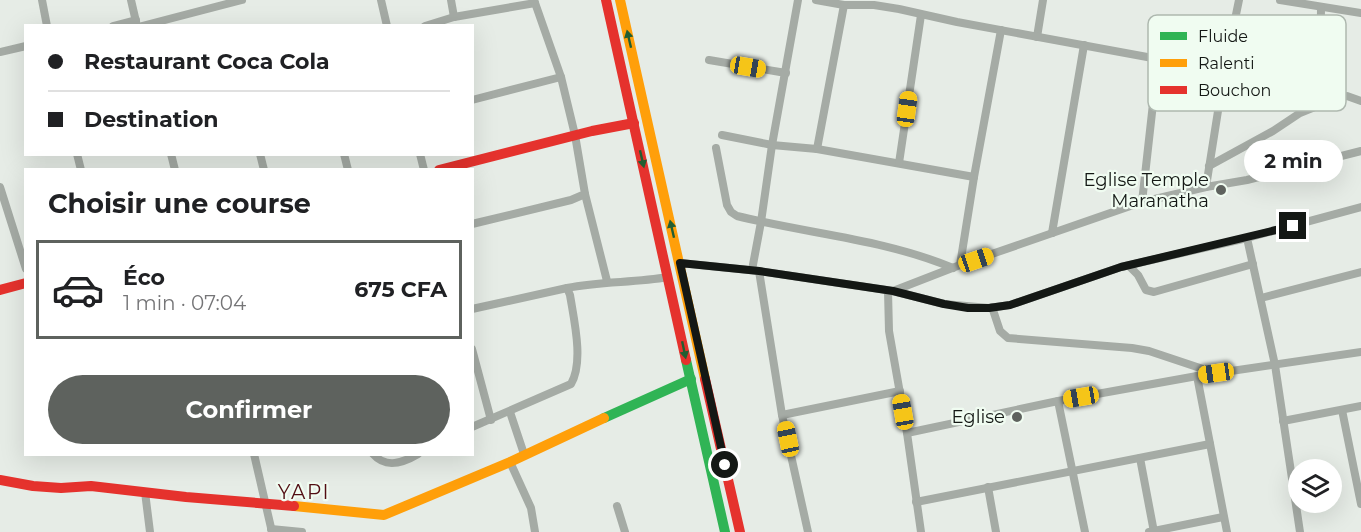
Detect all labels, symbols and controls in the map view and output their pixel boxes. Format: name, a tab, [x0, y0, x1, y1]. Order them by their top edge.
legend	[1148, 15, 1346, 111]
text: Fluide	[1198, 27, 1248, 46]
one-way arrow	[624, 29, 633, 48]
text: Restaurant Coca Cola	[84, 48, 330, 75]
text: Ralenti	[1198, 54, 1255, 73]
car	[729, 55, 767, 79]
text: Bouchon	[1198, 81, 1271, 100]
car	[896, 90, 918, 128]
text: Destination	[84, 106, 219, 133]
callout: 2 min	[1244, 139, 1342, 181]
text: 2 min	[1264, 149, 1323, 173]
one-way arrow	[638, 150, 647, 169]
place label: Eglise Temple Maranatha	[1083, 169, 1209, 212]
marker: Eglise Temple Maranatha	[1214, 183, 1228, 197]
text: Choisir une course	[48, 187, 311, 220]
route end	[1279, 212, 1306, 239]
one-way arrow	[667, 219, 676, 238]
car	[956, 246, 996, 274]
icon: car	[51, 263, 105, 317]
text: Éco	[123, 264, 165, 291]
text: 675 CFA	[354, 276, 447, 303]
text: 1 min · 07:04	[123, 291, 246, 315]
one-way arrow	[680, 340, 690, 359]
car	[1197, 362, 1235, 384]
button: Confirmer	[48, 375, 450, 444]
car	[1062, 385, 1100, 409]
car	[891, 393, 915, 431]
place label: Eglise	[951, 406, 1005, 428]
marker: Eglise	[1010, 410, 1024, 424]
car	[775, 420, 801, 458]
route start	[711, 451, 738, 478]
map controls	[1288, 459, 1342, 513]
button: layers	[1288, 459, 1342, 513]
district label: YAPI	[278, 480, 330, 504]

